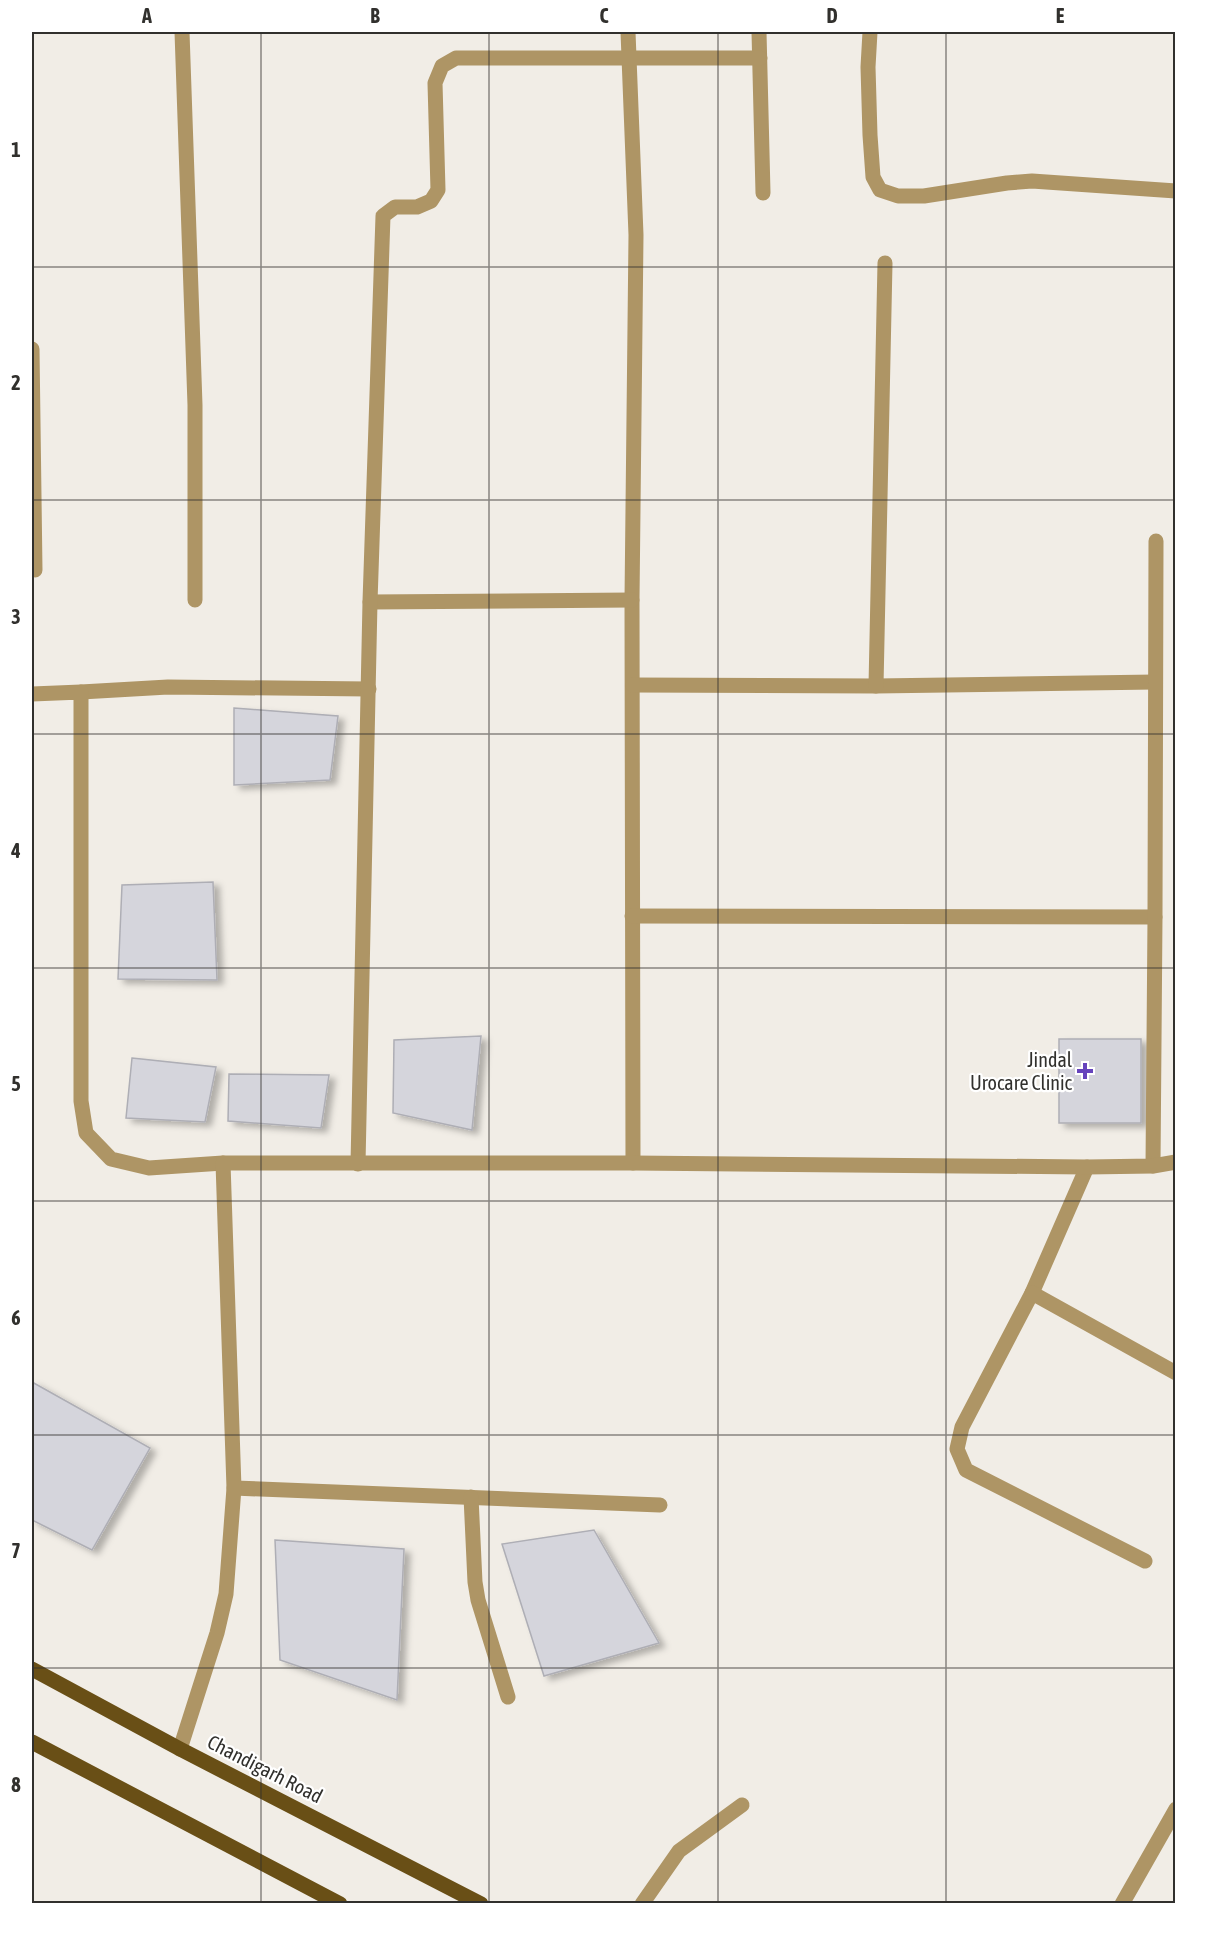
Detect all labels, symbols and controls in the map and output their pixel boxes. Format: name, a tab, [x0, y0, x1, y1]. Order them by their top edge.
text: A	[141, 4, 152, 27]
text: B	[370, 4, 380, 27]
text: C	[600, 4, 609, 27]
text: D	[826, 4, 838, 27]
text: E	[1056, 4, 1065, 27]
text: 1	[11, 138, 21, 161]
text: 2	[11, 371, 21, 394]
text: 3	[11, 605, 21, 628]
text: 4	[10, 839, 21, 862]
place label: Jindal Urocare Clinic	[970, 1048, 1073, 1094]
marker: Jindal Urocare Clinic	[1076, 1062, 1094, 1080]
text: 5	[11, 1072, 21, 1095]
text: 6	[11, 1306, 21, 1329]
text: 7	[11, 1539, 21, 1562]
street label: Chandigarh Road	[204, 1730, 326, 1807]
text: 8	[11, 1773, 21, 1796]

